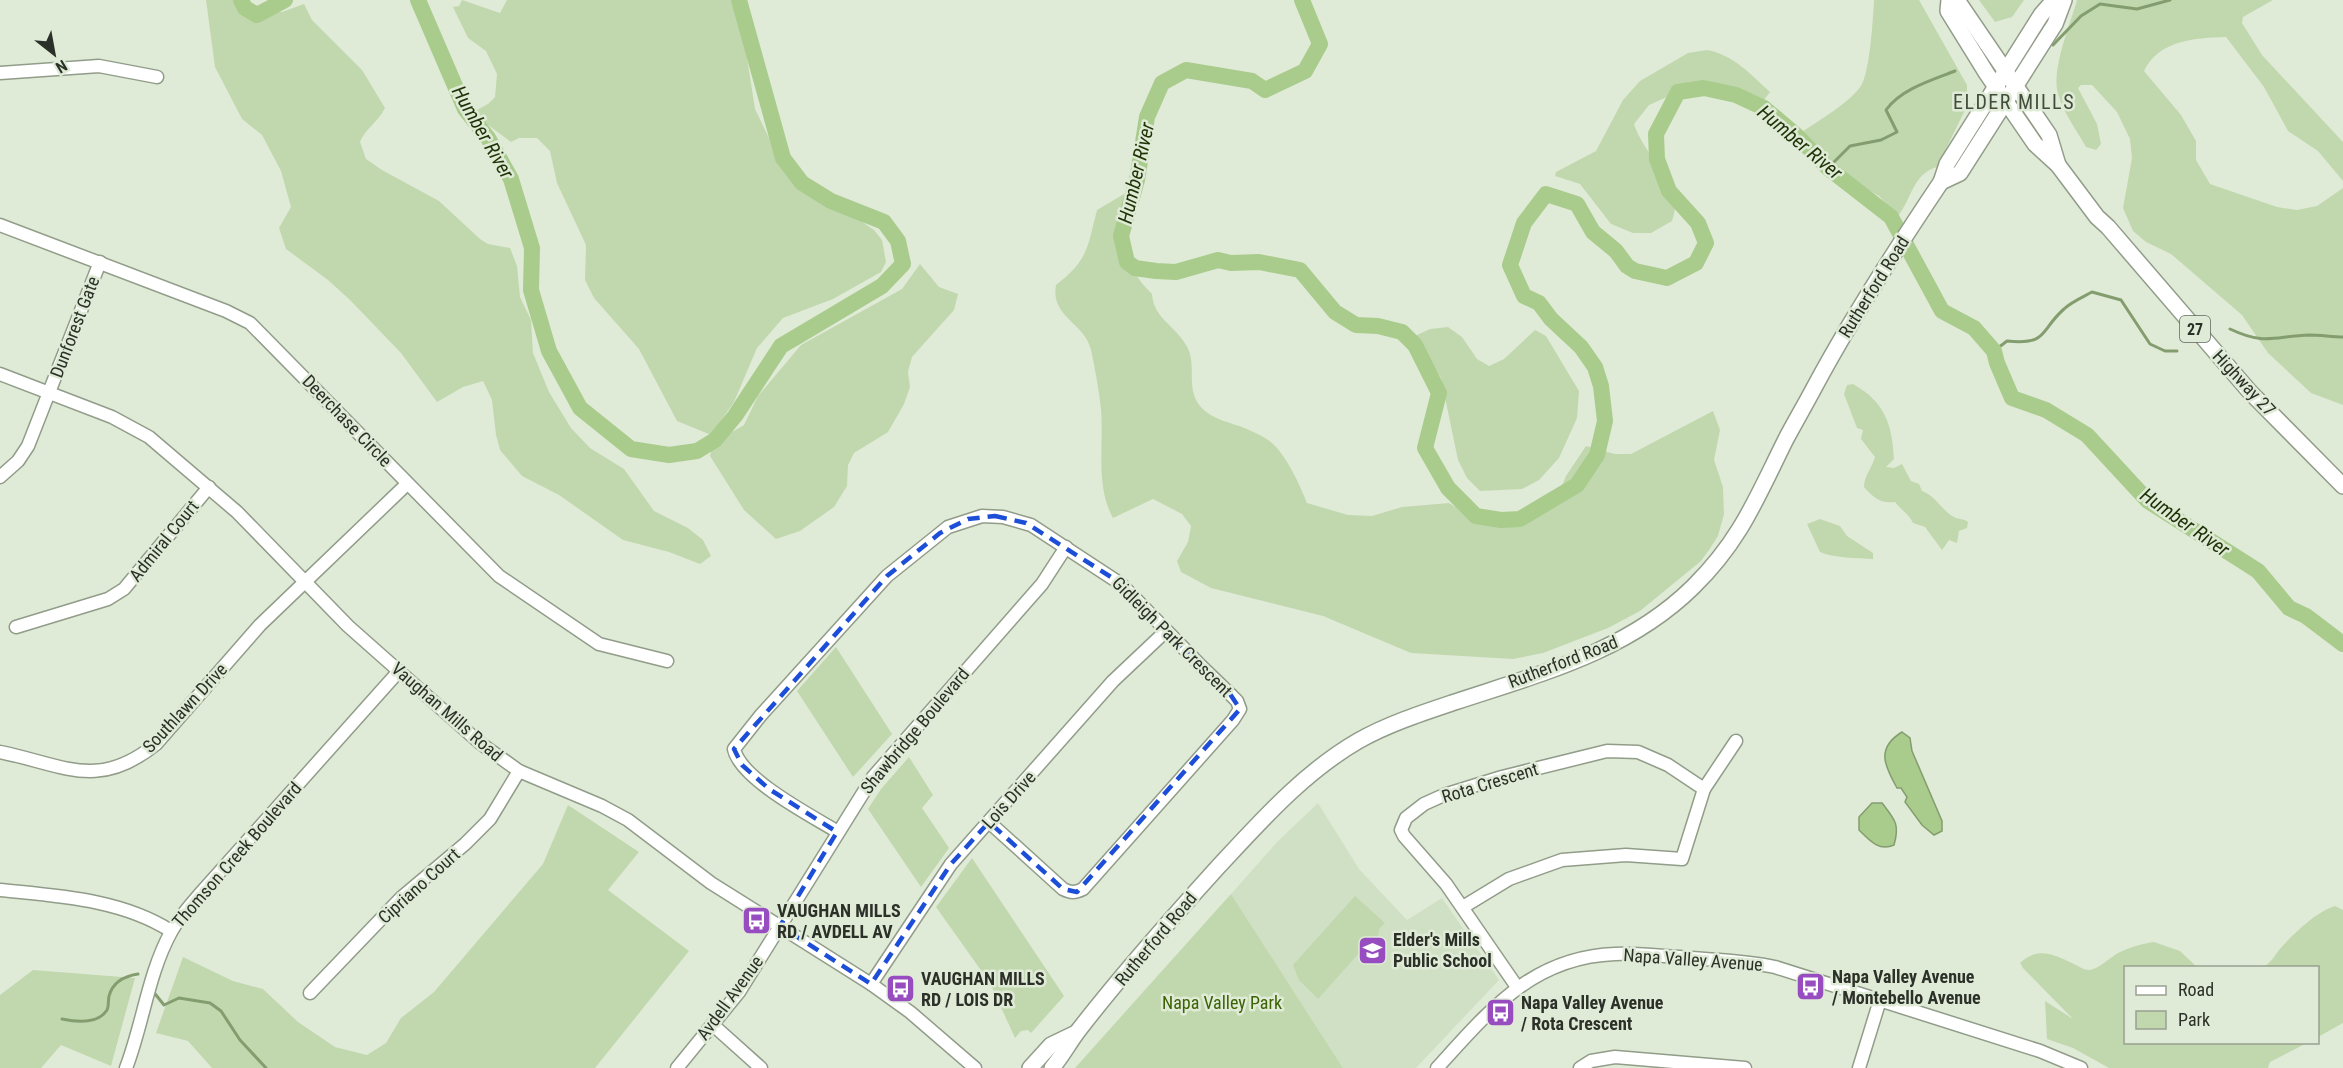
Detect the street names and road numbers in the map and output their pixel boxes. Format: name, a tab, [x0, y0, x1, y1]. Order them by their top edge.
street label: Rutherford Road	[1834, 232, 1913, 341]
street label: Dunforest Gate	[46, 273, 103, 380]
road number: 27	[2180, 316, 2210, 342]
street label: Highway 27	[2209, 345, 2280, 420]
street label: Deerchase Circle	[298, 370, 396, 471]
street label: Admiral Court	[125, 496, 203, 585]
street label: Gidleigh Park Crescent	[1108, 572, 1237, 701]
street label: Rutherford Road	[1505, 631, 1621, 692]
street label: Vaughan Mills Road	[387, 658, 507, 766]
street label: Southlawn Drive	[138, 659, 231, 757]
street label: Shawbridge Boulevard	[856, 664, 973, 798]
street label: Rota Crescent	[1439, 758, 1541, 807]
street label: Lois Drive	[977, 767, 1040, 833]
street label: Thomson Creek Boulevard	[168, 778, 306, 932]
street label: Cipriano Court	[374, 844, 464, 928]
street label: Rutherford Road	[1110, 888, 1201, 990]
street label: Napa Valley Avenue	[1623, 944, 1763, 975]
street label: Avdell Avenue	[692, 951, 767, 1044]

